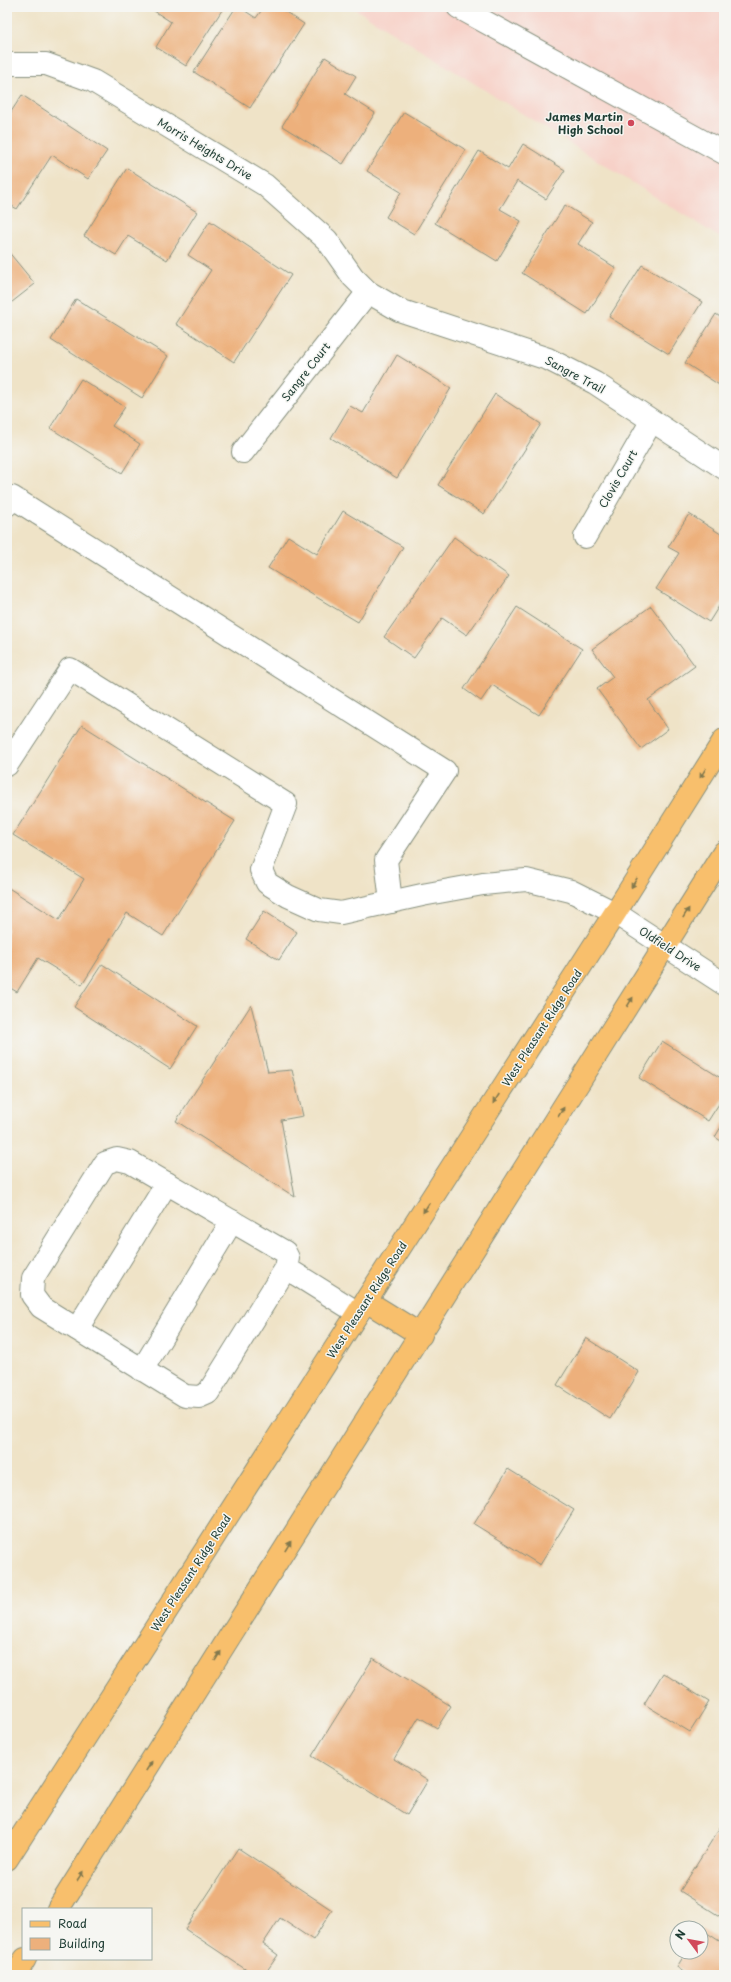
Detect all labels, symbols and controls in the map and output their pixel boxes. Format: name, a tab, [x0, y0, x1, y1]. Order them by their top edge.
place label: James Martin High School	[546, 108, 623, 138]
street label: Morris Heights Drive	[154, 113, 256, 184]
marker: James Martin High School	[626, 118, 636, 128]
street label: Sangre Court	[277, 338, 334, 405]
street label: Sangre Trail	[542, 352, 608, 398]
street label: Clovis Court	[594, 446, 641, 511]
one-way arrow	[700, 767, 707, 779]
one-way arrow	[630, 878, 638, 889]
one-way arrow	[682, 908, 690, 918]
street label: Oldfield Drive	[636, 922, 705, 975]
street label: West Pleasant Ridge Road	[497, 966, 586, 1090]
one-way arrow	[626, 997, 634, 1007]
one-way arrow	[492, 1094, 500, 1104]
one-way arrow	[557, 1107, 565, 1117]
one-way arrow	[422, 1202, 429, 1214]
street label: West Pleasant Ridge Road	[322, 1238, 411, 1362]
street label: West Pleasant Ridge Road	[146, 1511, 235, 1635]
one-way arrow	[284, 1541, 291, 1552]
one-way arrow	[215, 1650, 222, 1662]
one-way arrow	[145, 1761, 153, 1771]
one-way arrow	[76, 1871, 84, 1882]
legend	[22, 1908, 152, 1960]
text: Road	[58, 1914, 87, 1932]
north arrow	[669, 1920, 709, 1960]
text: N	[671, 1926, 690, 1943]
text: Building	[58, 1934, 105, 1952]

